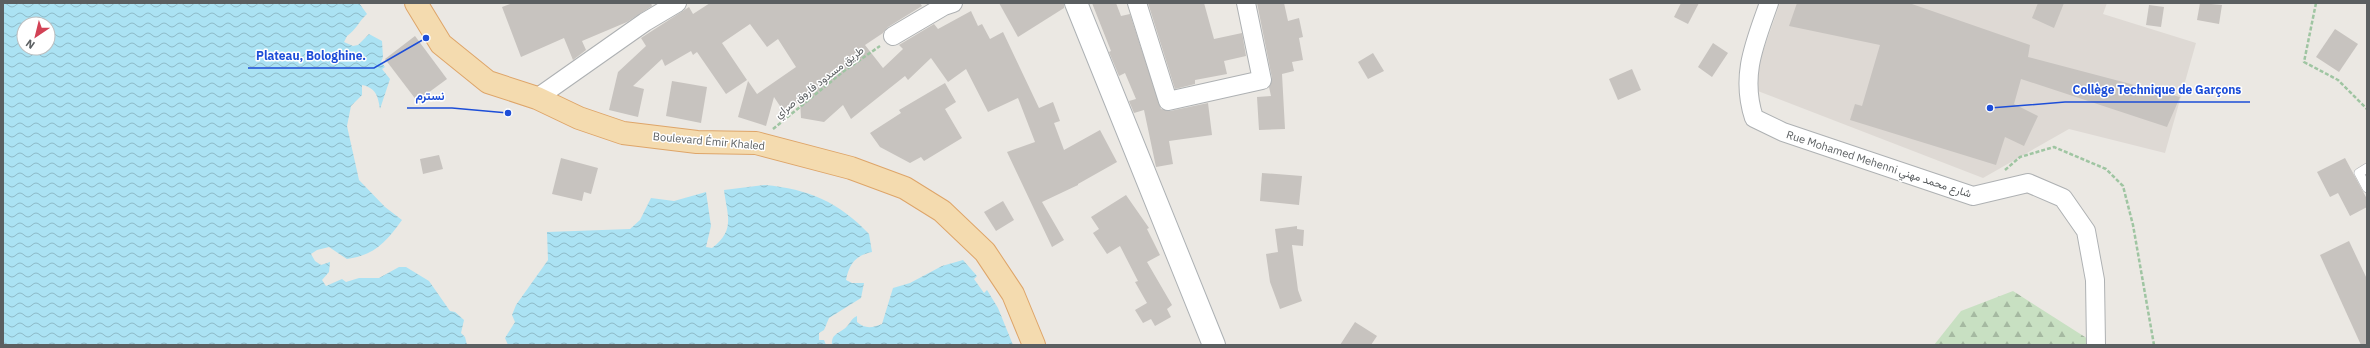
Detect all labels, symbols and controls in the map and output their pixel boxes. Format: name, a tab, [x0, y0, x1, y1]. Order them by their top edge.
north arrow	[16, 16, 56, 56]
text: N	[23, 36, 38, 52]
street label: طريق مسدود فاروق صراي	[772, 43, 868, 124]
callout: Plateau, Bologhine.	[248, 44, 374, 68]
text: Plateau, Bologhine.	[256, 48, 366, 63]
callout: Collège Technique de Garçons	[2065, 78, 2250, 102]
text: Collège Technique de Garçons	[2073, 82, 2241, 97]
callout: نسترم	[407, 84, 452, 108]
text: نسترم	[415, 88, 445, 104]
street label: Rue Mohamed Mehenni شارع محمد مهني	[1784, 127, 1974, 204]
street label: Boulevard Émir Khaled	[652, 129, 766, 153]

